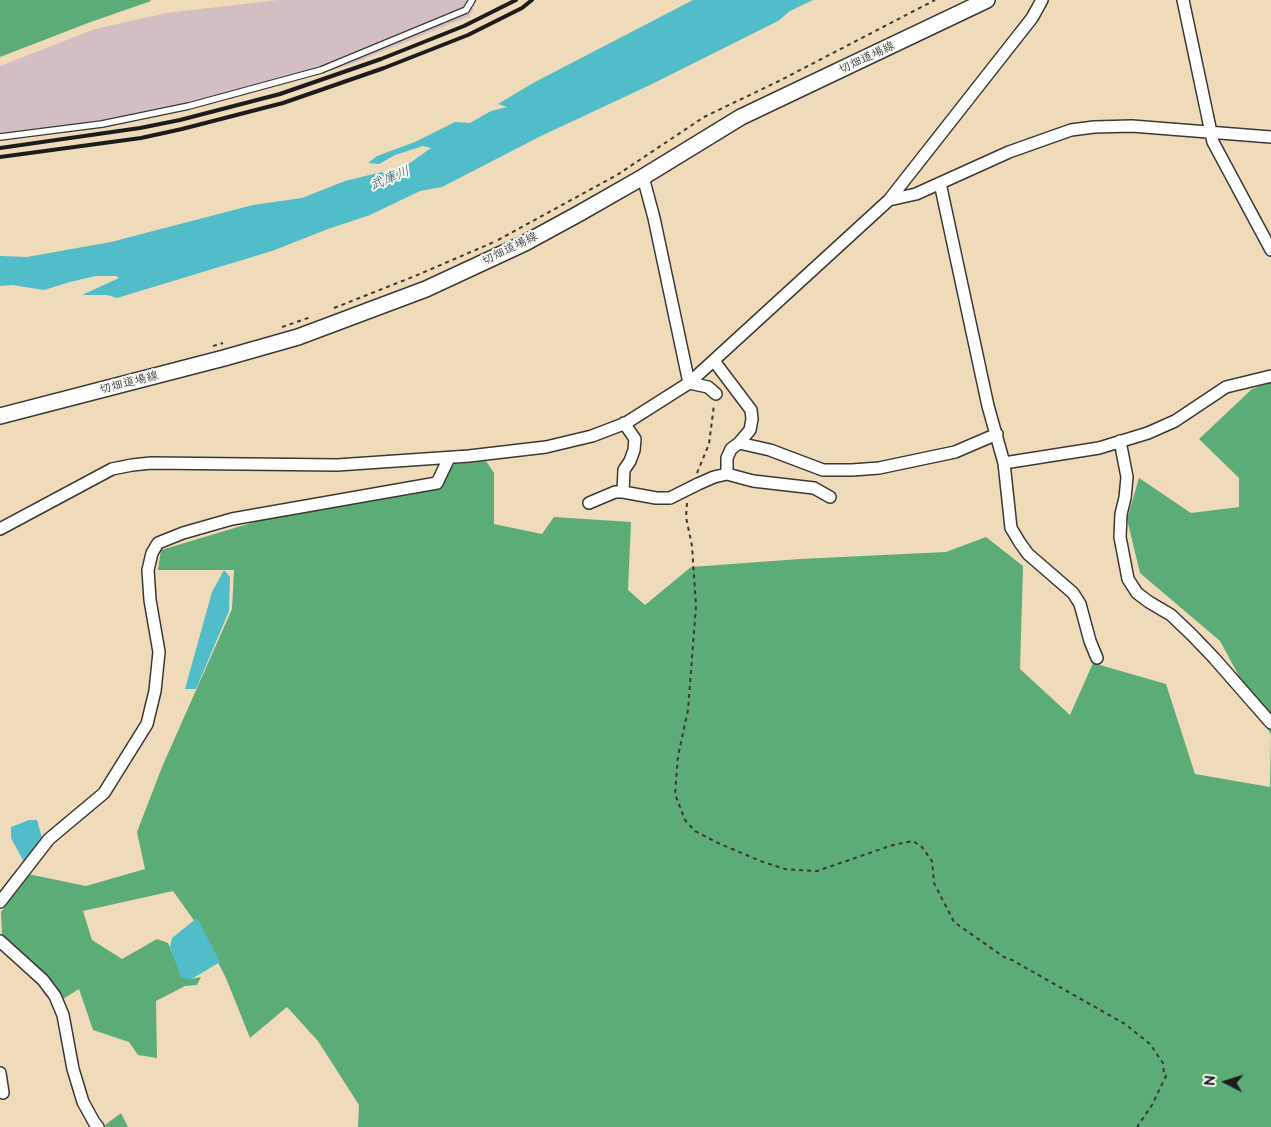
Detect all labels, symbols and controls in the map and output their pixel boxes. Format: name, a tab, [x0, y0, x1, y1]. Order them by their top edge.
street label: 切畑道場線	[837, 39, 897, 77]
water label: 武庫川	[367, 163, 413, 195]
street label: 切畑道場線	[480, 229, 540, 269]
street label: 切畑道場線	[98, 369, 160, 397]
north arrow	[1201, 1057, 1251, 1107]
text: N	[1202, 1075, 1219, 1087]

